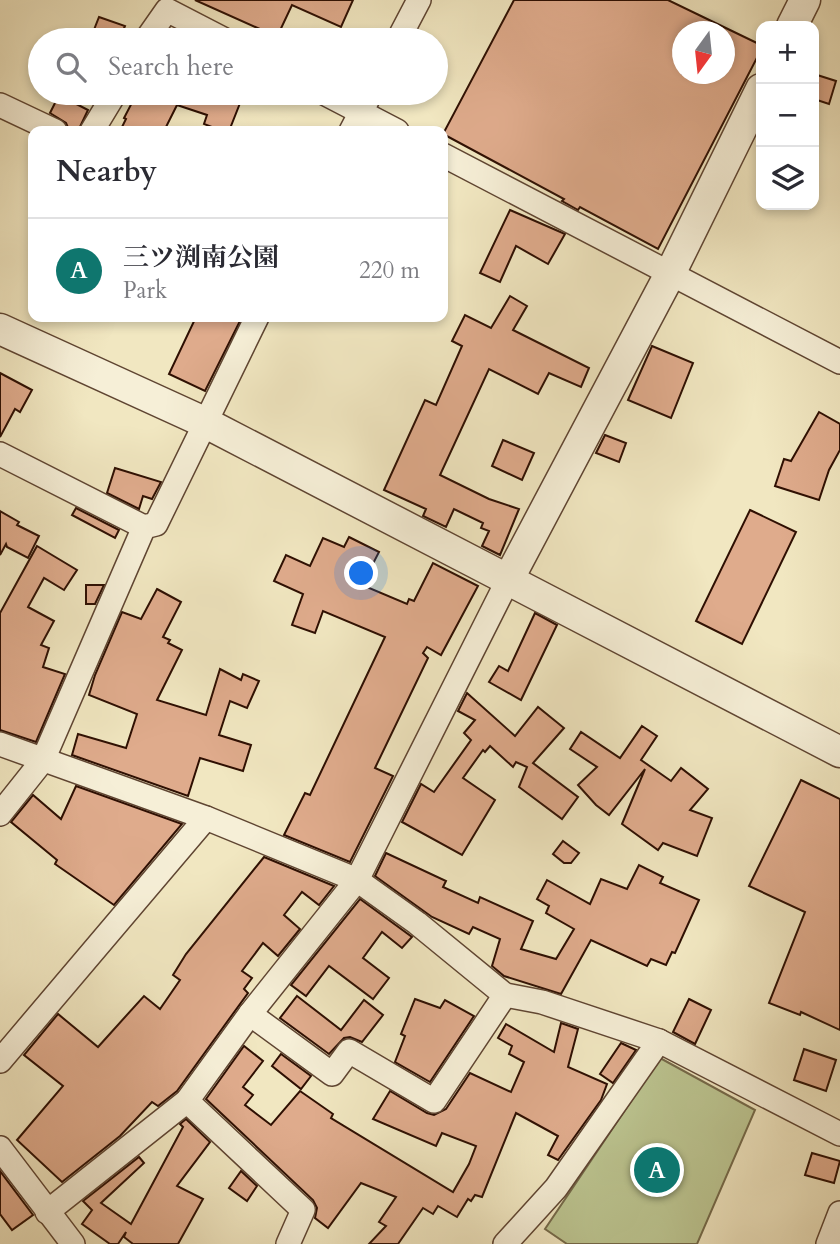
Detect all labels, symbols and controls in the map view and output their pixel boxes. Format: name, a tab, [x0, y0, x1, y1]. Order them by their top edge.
north arrow	[672, 21, 735, 84]
map controls	[756, 21, 819, 210]
button: +	[756, 21, 819, 84]
search box	[28, 28, 448, 105]
icon: search	[52, 48, 90, 86]
text: Search here	[108, 49, 234, 84]
button: −	[756, 84, 819, 147]
button: layers	[756, 147, 819, 210]
text: Nearby	[56, 151, 157, 192]
text: 三ツ渕南公園	[123, 240, 279, 275]
text: A	[70, 255, 88, 286]
text: 220 m	[359, 255, 420, 286]
text: Park	[123, 275, 167, 306]
your location	[344, 556, 378, 590]
pin: A	[634, 1144, 680, 1196]

